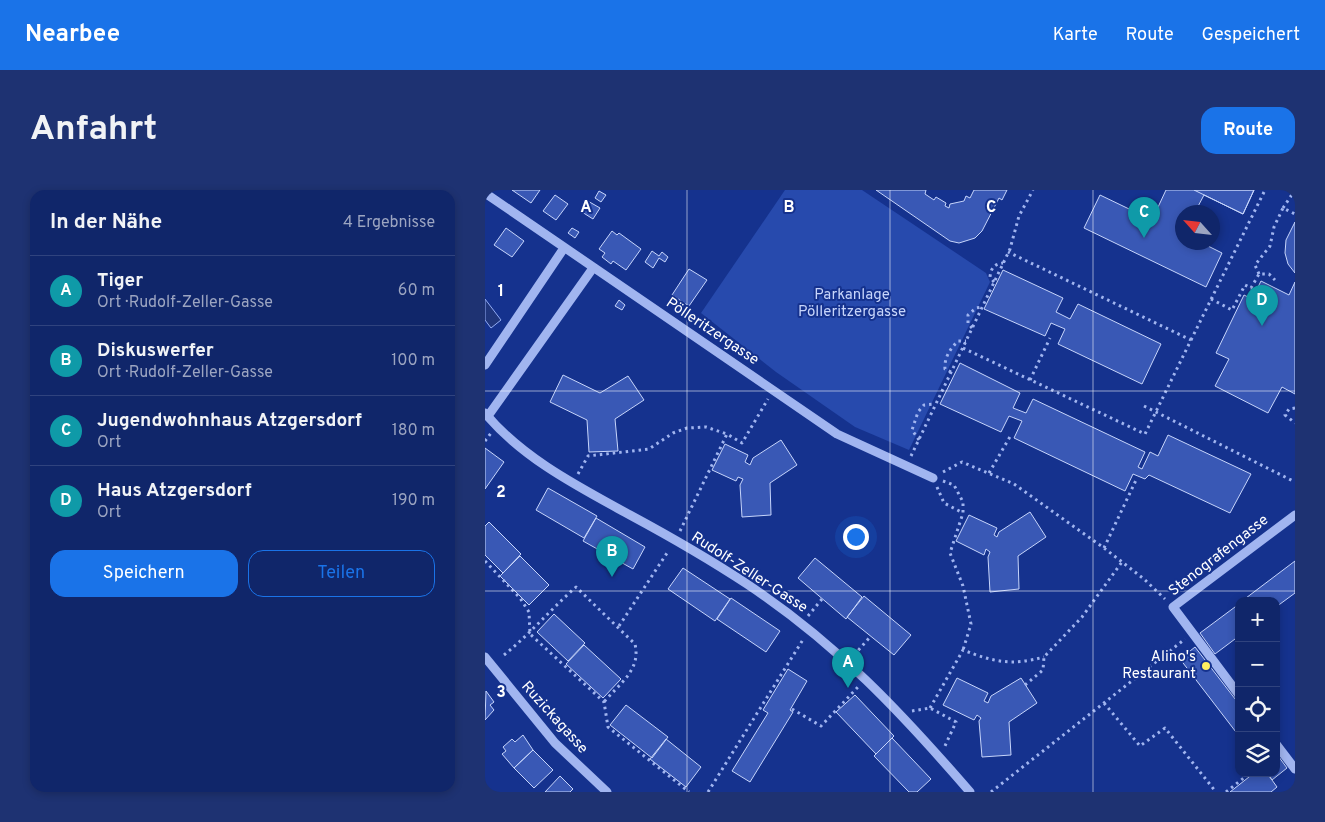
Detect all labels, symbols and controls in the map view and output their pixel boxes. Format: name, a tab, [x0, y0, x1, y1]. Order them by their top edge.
text: Nearbee	[25, 20, 120, 50]
text: Karte	[1053, 24, 1098, 47]
text: Route	[1126, 24, 1174, 47]
text: Gespeichert	[1202, 24, 1300, 47]
button: Route	[1201, 107, 1295, 154]
text: Anfahrt	[30, 108, 157, 152]
pin: C	[1128, 197, 1160, 238]
text: A	[580, 198, 592, 218]
text: B	[783, 198, 795, 218]
text: C	[986, 198, 996, 218]
north arrow	[1175, 205, 1220, 250]
text: In der Nähe	[50, 209, 162, 236]
text: 4 Ergebnisse	[343, 213, 435, 233]
text: Tiger	[97, 269, 143, 293]
text: A	[60, 281, 72, 301]
text: 60 m	[398, 281, 435, 301]
text: 1	[498, 282, 504, 302]
pin: D	[1246, 285, 1278, 326]
park label: Parkanlage Pölleritzergasse	[798, 286, 906, 322]
text: Ort · Rudolf-Zeller-Gasse	[97, 293, 273, 313]
street label: Pölleritzergasse	[662, 294, 762, 370]
text: Diskuswerfer	[97, 339, 214, 363]
text: B	[60, 351, 72, 371]
text: 100 m	[391, 351, 435, 371]
text: Ort · Rudolf-Zeller-Gasse	[97, 363, 273, 383]
text: Jugendwohnhaus Atzgersdorf	[97, 409, 362, 433]
text: C	[61, 421, 71, 441]
text: 180 m	[392, 421, 435, 441]
text: Ort	[97, 433, 121, 453]
text: Haus Atzgersdorf	[97, 479, 252, 503]
text: 2	[496, 483, 506, 503]
text: D	[60, 491, 72, 511]
text: 190 m	[392, 491, 435, 511]
text: Ort	[97, 503, 121, 523]
street label: Stenografengasse	[1165, 511, 1273, 601]
your location	[843, 524, 869, 550]
street label: Rudolf-Zeller-Gasse	[687, 528, 811, 618]
pin: B	[596, 536, 628, 577]
button: Speichern	[50, 550, 238, 597]
button: Teilen	[248, 550, 435, 597]
map controls	[1235, 597, 1280, 777]
button: +	[1235, 597, 1280, 642]
button: −	[1235, 642, 1280, 687]
pin: A	[832, 647, 864, 688]
place label: Alino's Restaurant	[1122, 648, 1196, 684]
marker: Alino's Restaurant	[1200, 660, 1212, 672]
street label: Ruzickagasse	[516, 678, 592, 758]
text: 3	[496, 683, 506, 703]
button: locate	[1235, 687, 1280, 732]
button: layers	[1235, 732, 1280, 777]

